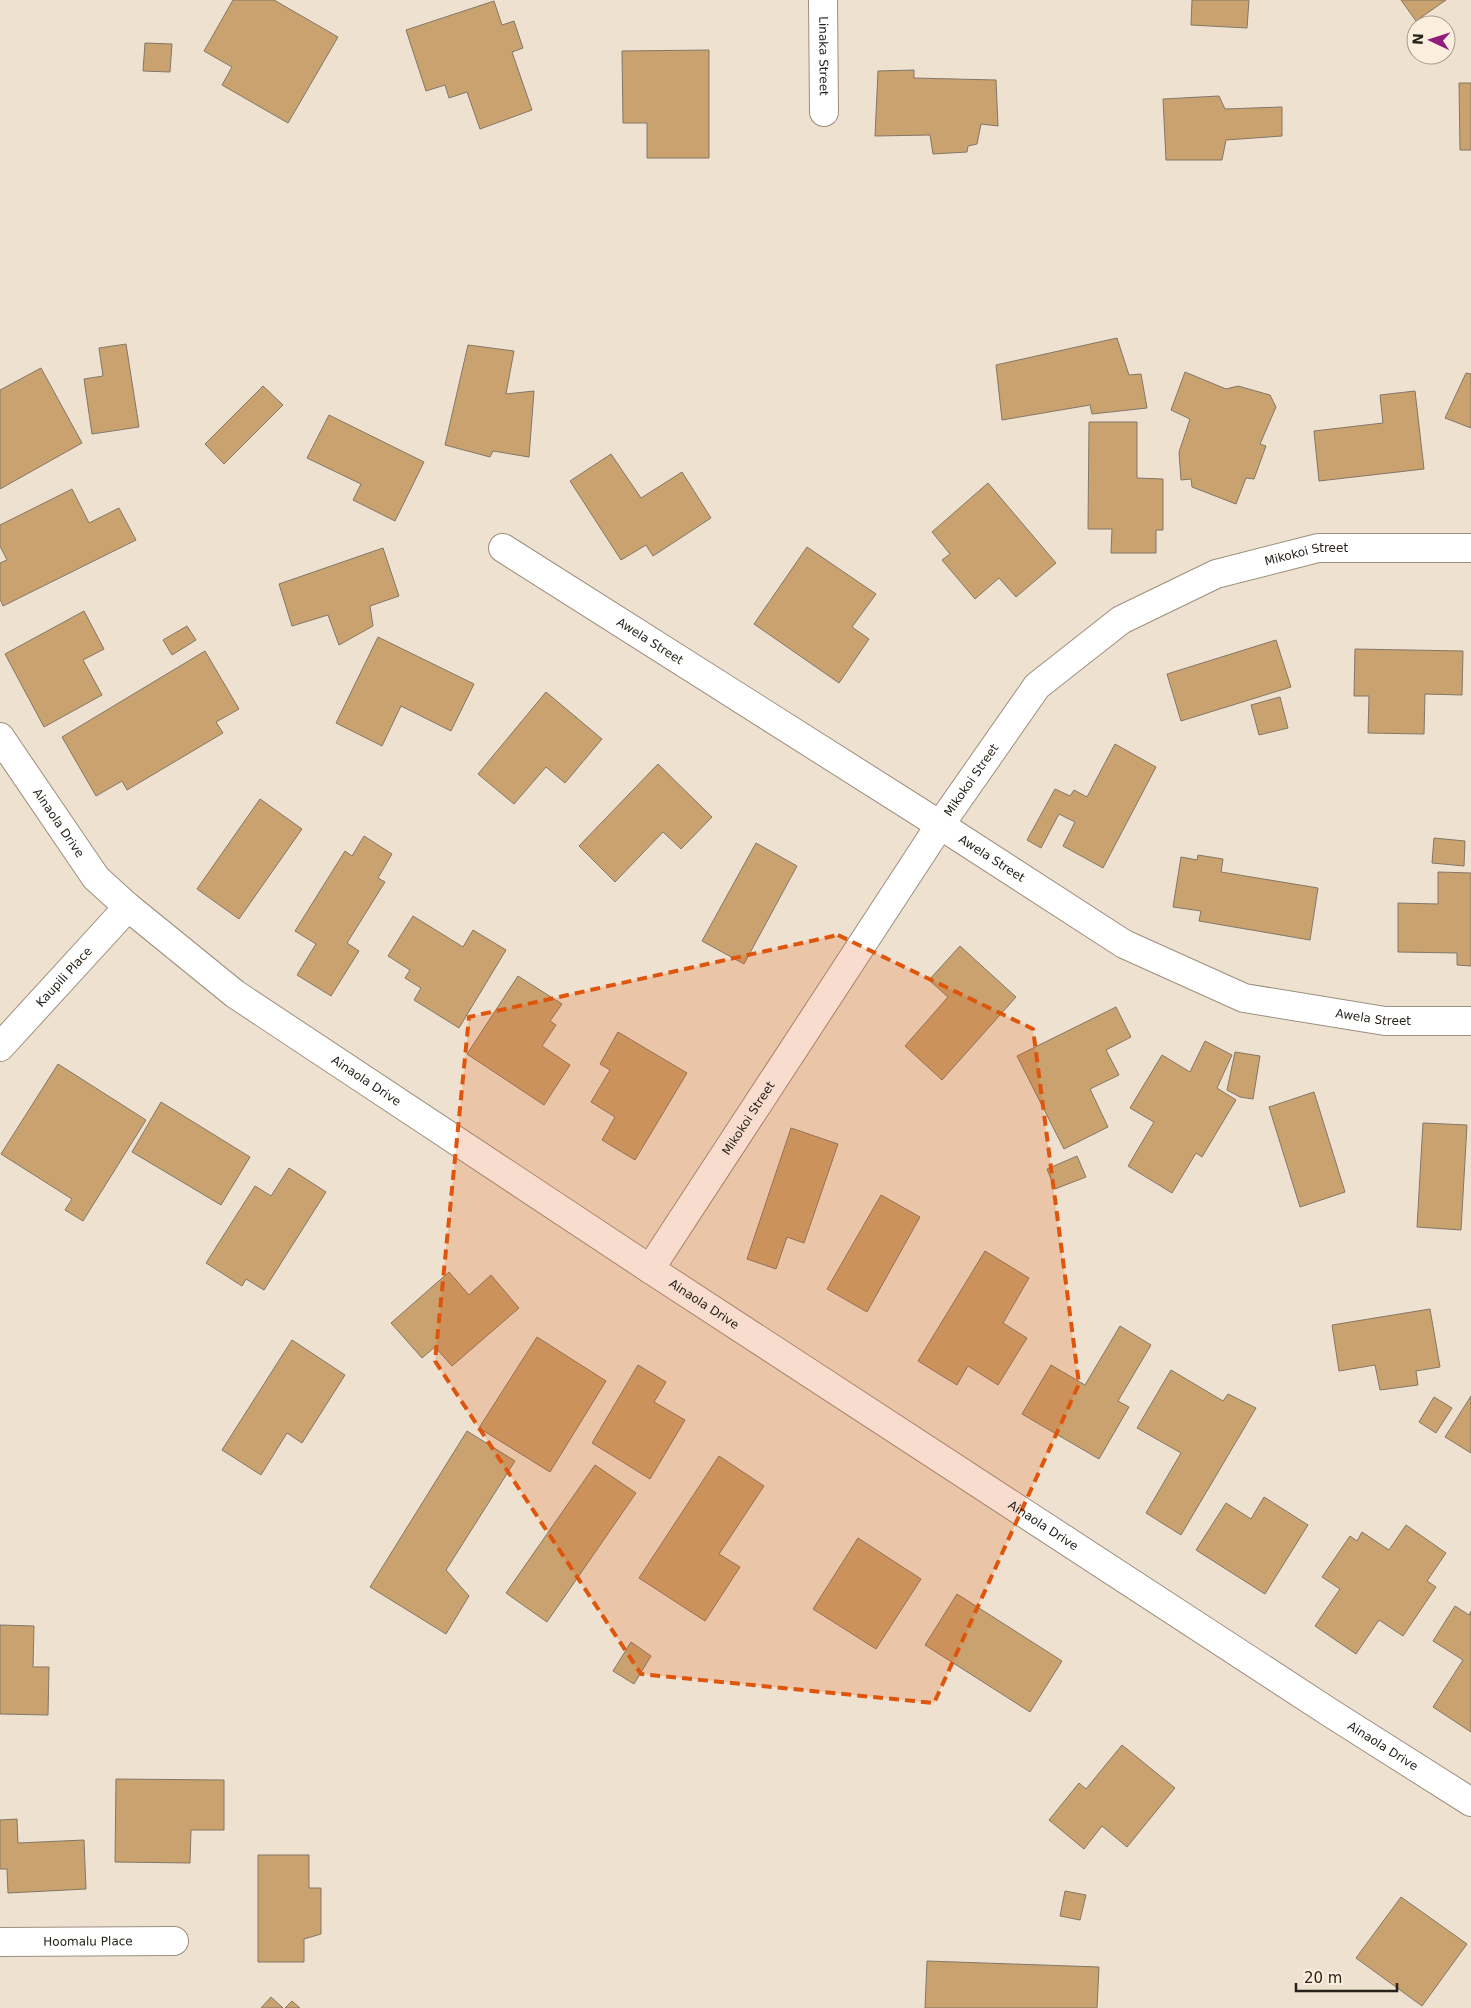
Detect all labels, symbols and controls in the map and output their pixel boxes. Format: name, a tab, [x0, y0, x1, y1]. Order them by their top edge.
north arrow	[1406, 15, 1456, 65]
street label: Linaka Street	[816, 16, 831, 96]
text: N	[1410, 33, 1426, 45]
street label: Mikokoi Street	[1263, 541, 1348, 568]
street label: Awela Street	[614, 615, 686, 668]
street label: Mikokoi Street	[941, 741, 1002, 819]
street label: Ainaola Drive	[30, 786, 87, 860]
street label: Awela Street	[956, 832, 1028, 885]
street label: Kaupili Place	[33, 944, 95, 1010]
street label: Awela Street	[1335, 1006, 1411, 1028]
street label: Ainaola Drive	[329, 1053, 404, 1109]
street label: Mikokoi Street	[719, 1079, 778, 1158]
street label: Ainaola Drive	[666, 1276, 742, 1332]
street label: Ainaola Drive	[1006, 1498, 1081, 1553]
street label: Ainaola Drive	[1345, 1719, 1421, 1774]
street label: Hoomalu Place	[43, 1934, 133, 1949]
scale bar	[1296, 1960, 1397, 1992]
text: 20 m	[1304, 1969, 1342, 1987]

